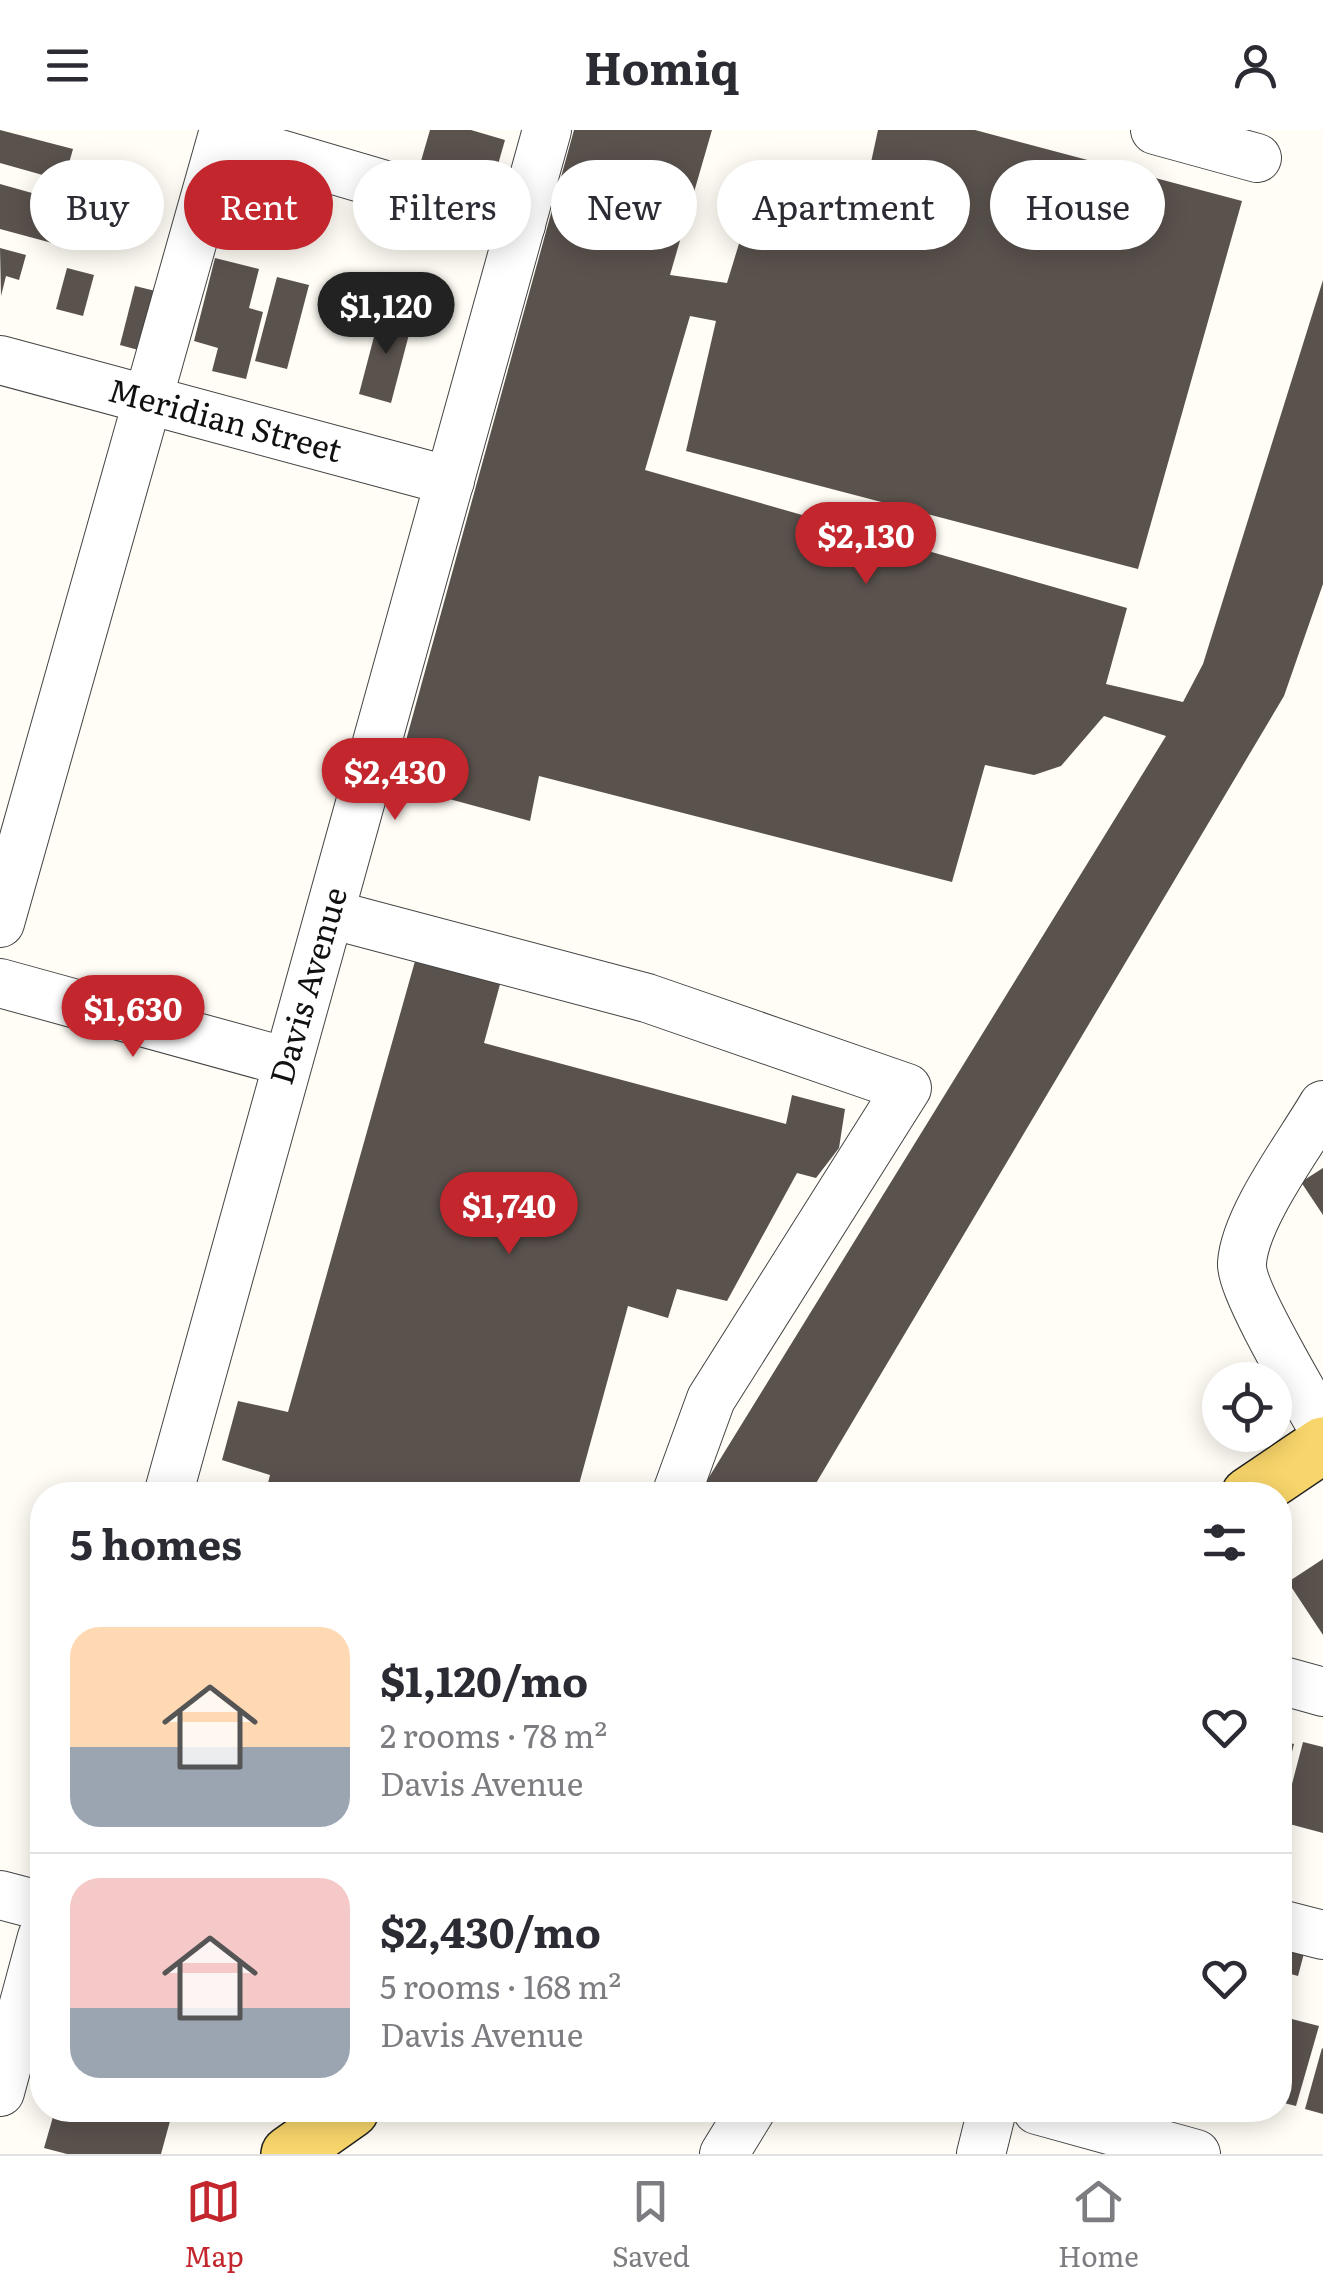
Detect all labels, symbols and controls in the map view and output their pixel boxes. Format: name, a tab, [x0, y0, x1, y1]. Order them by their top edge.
text: Homiq	[584, 32, 739, 99]
icon: menu	[40, 38, 95, 93]
icon: person	[1228, 38, 1283, 93]
chip: Buy	[30, 160, 164, 250]
chip: Rent	[184, 160, 333, 250]
chip: Filters	[353, 160, 531, 250]
chip: New	[551, 160, 697, 250]
chip: Apartment	[717, 160, 970, 250]
chip: House	[990, 160, 1165, 250]
pin: $1,120	[305, 272, 467, 357]
text: $1,120	[340, 280, 432, 328]
street label: Meridian Street	[104, 364, 348, 472]
pin: $2,130	[785, 502, 947, 587]
text: $2,130	[817, 510, 915, 558]
pin: $2,430	[314, 738, 476, 823]
text: $2,430	[344, 746, 446, 794]
street label: Davis Avenue	[255, 881, 357, 1089]
pin: $1,630	[52, 975, 214, 1060]
text: $1,630	[84, 983, 182, 1031]
pin: $1,740	[428, 1172, 590, 1257]
text: $1,740	[462, 1180, 556, 1228]
map controls	[1202, 1362, 1292, 1452]
button: locate	[1202, 1362, 1292, 1452]
text: 5 homes	[70, 1511, 242, 1573]
icon: filters	[1197, 1515, 1252, 1570]
text: $1,120/mo	[380, 1648, 588, 1710]
icon: home	[150, 1667, 270, 1787]
icon: heart	[1197, 1700, 1252, 1755]
text: 2 rooms · 78 m²	[380, 1710, 607, 1758]
text: Davis Avenue	[380, 1758, 583, 1806]
text: $2,430/mo	[380, 1899, 601, 1961]
icon: home	[150, 1918, 270, 2038]
icon: heart	[1197, 1951, 1252, 2006]
text: 5 rooms · 168 m²	[380, 1961, 621, 2009]
text: Davis Avenue	[380, 2009, 583, 2057]
tab: Map	[184, 2174, 244, 2276]
tab: Saved	[612, 2174, 690, 2276]
tab: Home	[1058, 2174, 1139, 2276]

